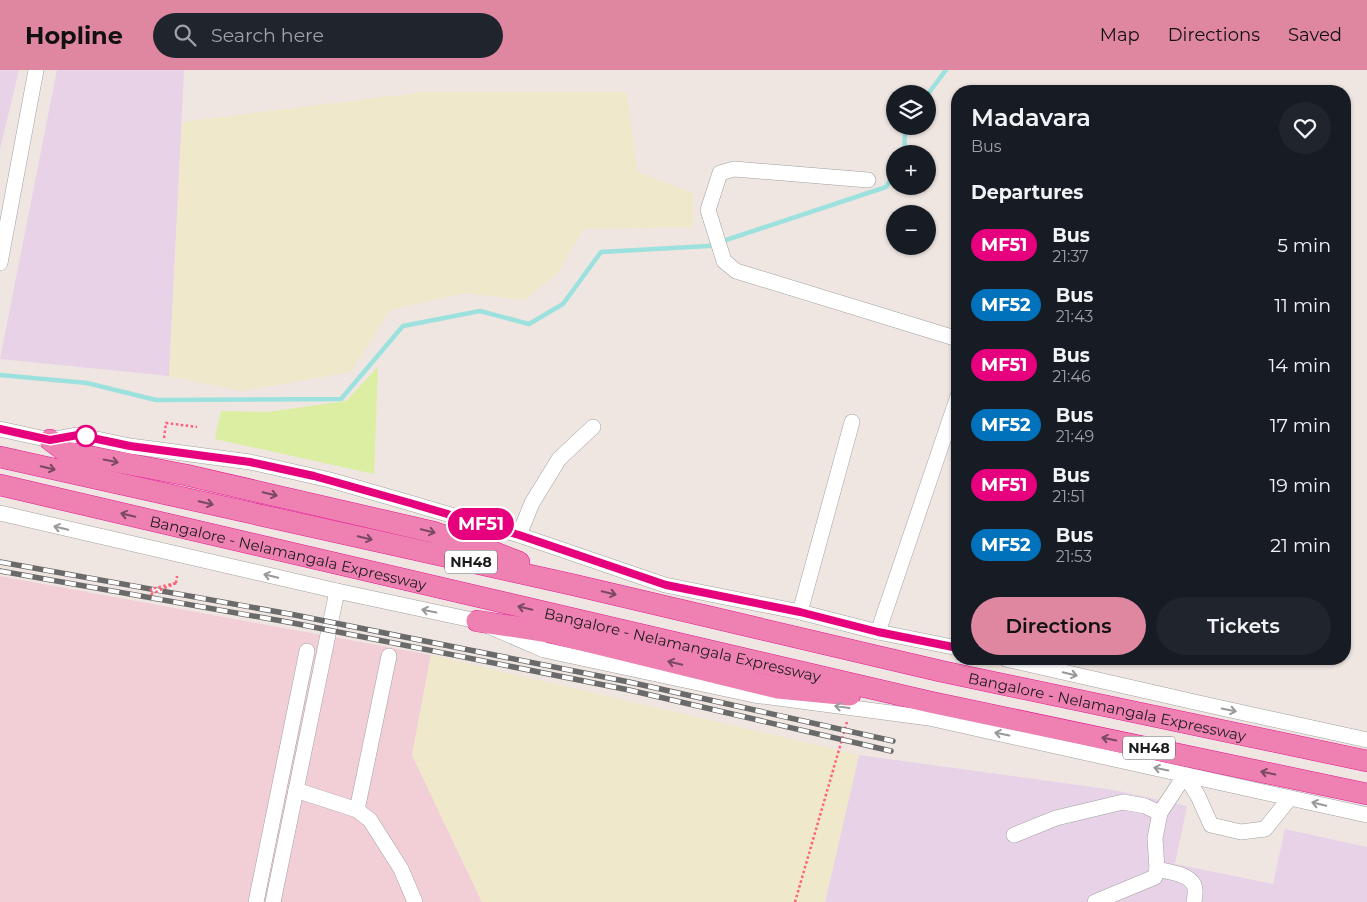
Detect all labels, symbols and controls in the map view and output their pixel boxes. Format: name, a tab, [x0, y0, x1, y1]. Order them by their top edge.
search box	[153, 13, 503, 58]
text: Hopline	[25, 21, 123, 50]
icon: search	[171, 21, 199, 49]
text: Search here	[211, 24, 324, 47]
text: Map	[1100, 24, 1140, 46]
text: Directions	[1168, 24, 1260, 46]
text: Saved	[1288, 24, 1342, 46]
map controls	[886, 85, 936, 255]
button: layers	[886, 85, 936, 135]
button: heart	[1279, 102, 1331, 154]
text: Madavara	[971, 103, 1091, 132]
text: Bus	[971, 137, 1002, 156]
button: +	[886, 145, 936, 195]
text: Departures	[971, 181, 1083, 204]
button: −	[886, 205, 936, 255]
text: Bus	[1052, 224, 1090, 247]
text: MF51	[981, 234, 1027, 256]
text: 5 min	[1277, 234, 1331, 257]
text: 21:37	[1052, 247, 1089, 266]
text: Bus	[1056, 284, 1093, 307]
text: MF52	[981, 294, 1031, 316]
text: 11 min	[1274, 294, 1331, 317]
text: 21:43	[1056, 307, 1093, 326]
text: Bus	[1052, 344, 1090, 367]
text: MF51	[981, 354, 1027, 376]
text: 14 min	[1268, 354, 1331, 377]
text: 21:46	[1052, 367, 1091, 386]
text: Bus	[1056, 404, 1093, 427]
text: MF52	[981, 414, 1031, 436]
text: 17 min	[1270, 414, 1331, 437]
unlabelled marker	[75, 425, 97, 447]
text: 21:49	[1056, 427, 1094, 446]
one-way arrow	[103, 456, 119, 466]
one-way arrow	[39, 463, 55, 473]
text: Bus	[1052, 464, 1090, 487]
text: MF51	[981, 474, 1027, 496]
text: 19 min	[1269, 474, 1331, 497]
text: 21:51	[1052, 487, 1085, 506]
one-way arrow	[262, 490, 278, 499]
one-way arrow	[198, 499, 214, 508]
line badge: MF51	[446, 508, 516, 540]
one-way arrow	[121, 510, 137, 519]
street label: Bangalore - Nelamangala Expressway	[148, 511, 429, 594]
text: MF51	[458, 513, 504, 535]
one-way arrow	[54, 523, 70, 532]
text: Bus	[1056, 524, 1093, 547]
one-way arrow	[420, 527, 436, 536]
one-way arrow	[356, 534, 372, 543]
text: MF52	[981, 534, 1031, 556]
text: 21 min	[1270, 534, 1331, 557]
text: 21:53	[1056, 547, 1092, 566]
road number: NH48	[445, 551, 497, 574]
one-way arrow	[263, 571, 279, 580]
one-way arrow	[600, 589, 616, 598]
button: Directions	[971, 597, 1146, 655]
button: Tickets	[1156, 597, 1331, 655]
one-way arrow	[517, 603, 533, 612]
street label: Bangalore - Nelamangala Expressway	[542, 603, 824, 686]
one-way arrow	[422, 606, 438, 615]
one-way arrow	[668, 658, 684, 667]
street label: Bangalore - Nelamangala Expressway	[967, 668, 1249, 745]
one-way arrow	[1062, 670, 1078, 679]
one-way arrow	[834, 702, 850, 712]
one-way arrow	[1220, 706, 1236, 715]
one-way arrow	[994, 729, 1010, 738]
one-way arrow	[1101, 734, 1117, 743]
road number: NH48	[1123, 736, 1175, 760]
one-way arrow	[1153, 764, 1169, 773]
one-way arrow	[1260, 768, 1276, 777]
one-way arrow	[1312, 799, 1328, 808]

